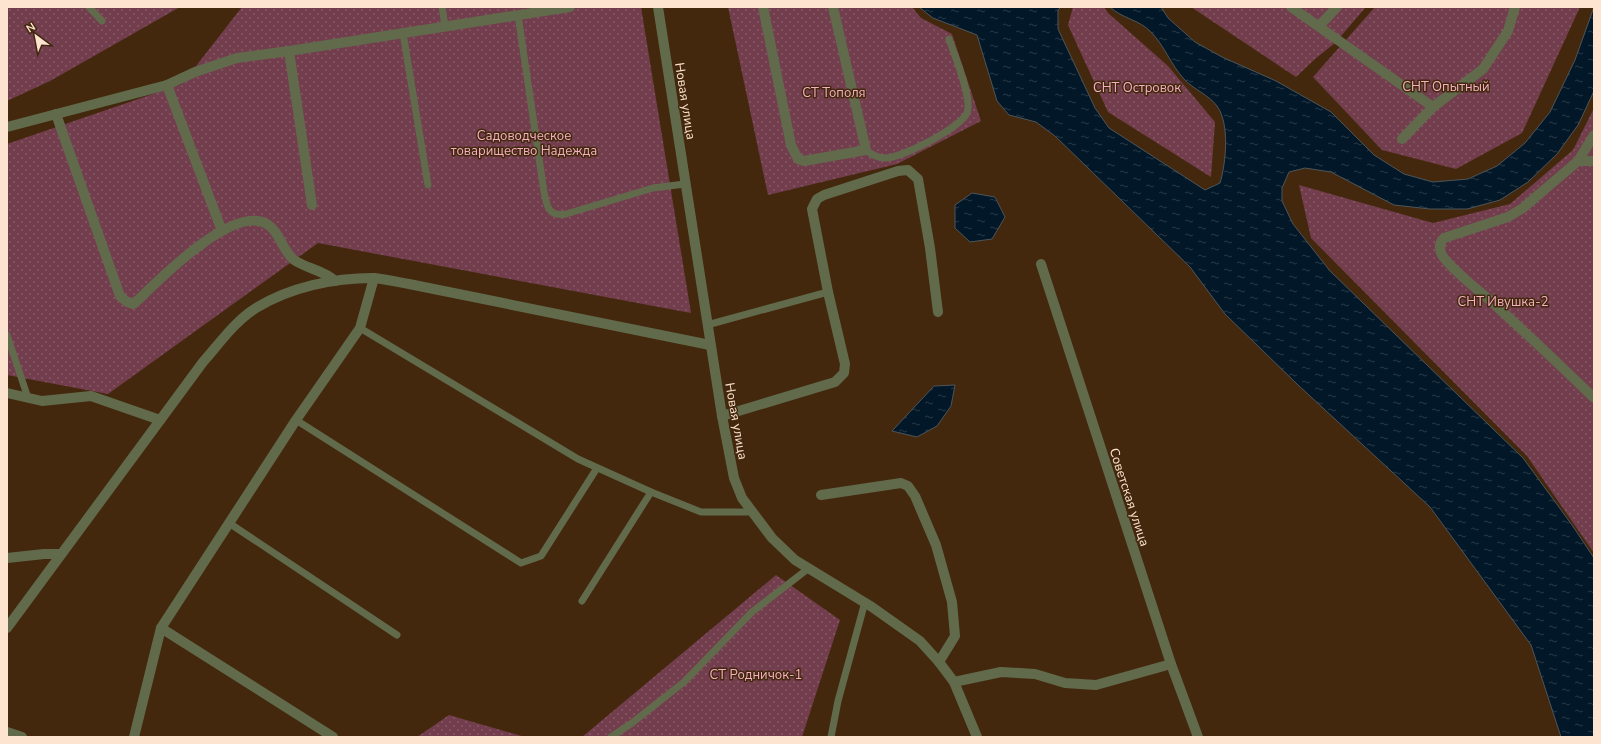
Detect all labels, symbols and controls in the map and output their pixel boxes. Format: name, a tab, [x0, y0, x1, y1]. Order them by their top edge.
north arrow	[16, 16, 56, 56]
text: N	[23, 19, 38, 36]
street label: Новая улица	[670, 61, 700, 141]
park label: СНТ Опытный	[1402, 78, 1490, 96]
park label: СНТ Островок	[1093, 79, 1181, 97]
park label: СТ Тополя	[802, 84, 866, 102]
park label: Садоводческое товарищество Надежда	[451, 127, 597, 160]
park label: СНТ Ивушка-2	[1458, 293, 1548, 311]
street label: Новая улица	[720, 381, 752, 461]
street label: Советская улица	[1105, 446, 1153, 549]
park label: СТ Родничок-1	[710, 666, 802, 684]

